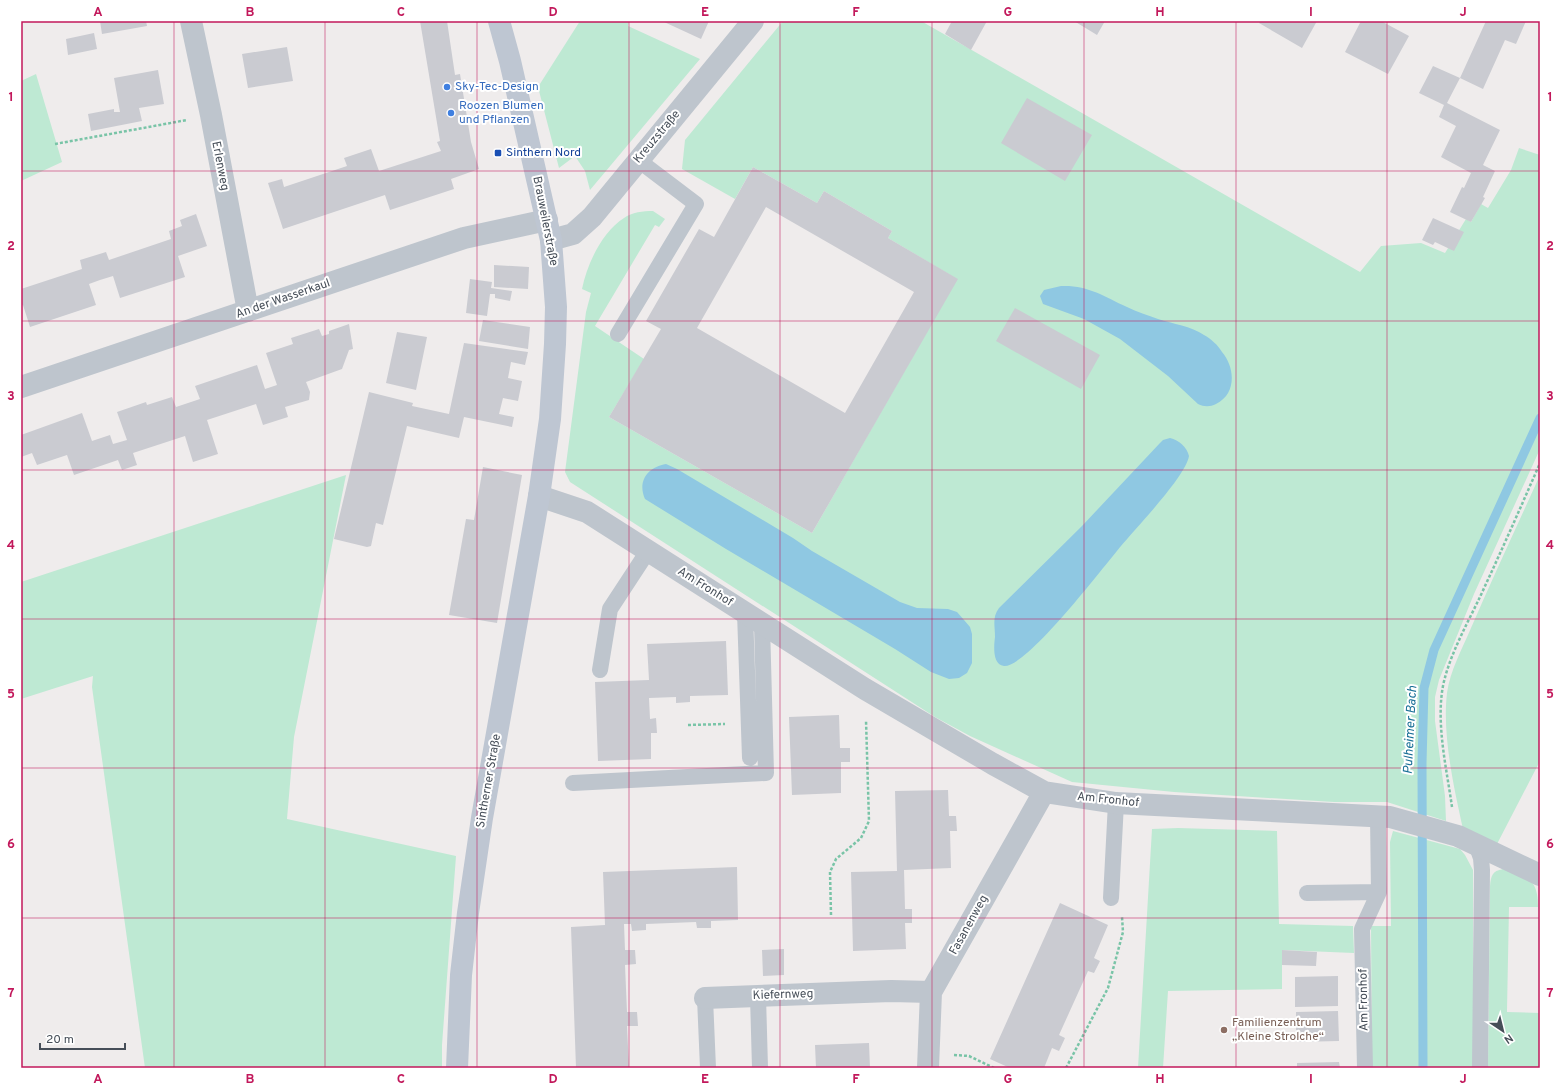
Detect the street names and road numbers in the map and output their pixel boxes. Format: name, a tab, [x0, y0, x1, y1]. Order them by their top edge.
street label: Kreuzstraße	[630, 107, 684, 167]
street label: Erlenweg	[207, 140, 233, 192]
street label: Brauweilerstraße	[528, 175, 562, 267]
street label: An der Wasserkaul	[234, 275, 332, 323]
street label: Am Fronhof	[674, 564, 736, 610]
street label: Sintherner Straße	[473, 733, 505, 829]
street label: Am Fronhof	[1076, 789, 1140, 811]
street label: Fasanenweg	[946, 892, 992, 958]
street label: Am Fronhof	[1355, 969, 1373, 1031]
street label: Kiefernweg	[752, 986, 814, 1004]

